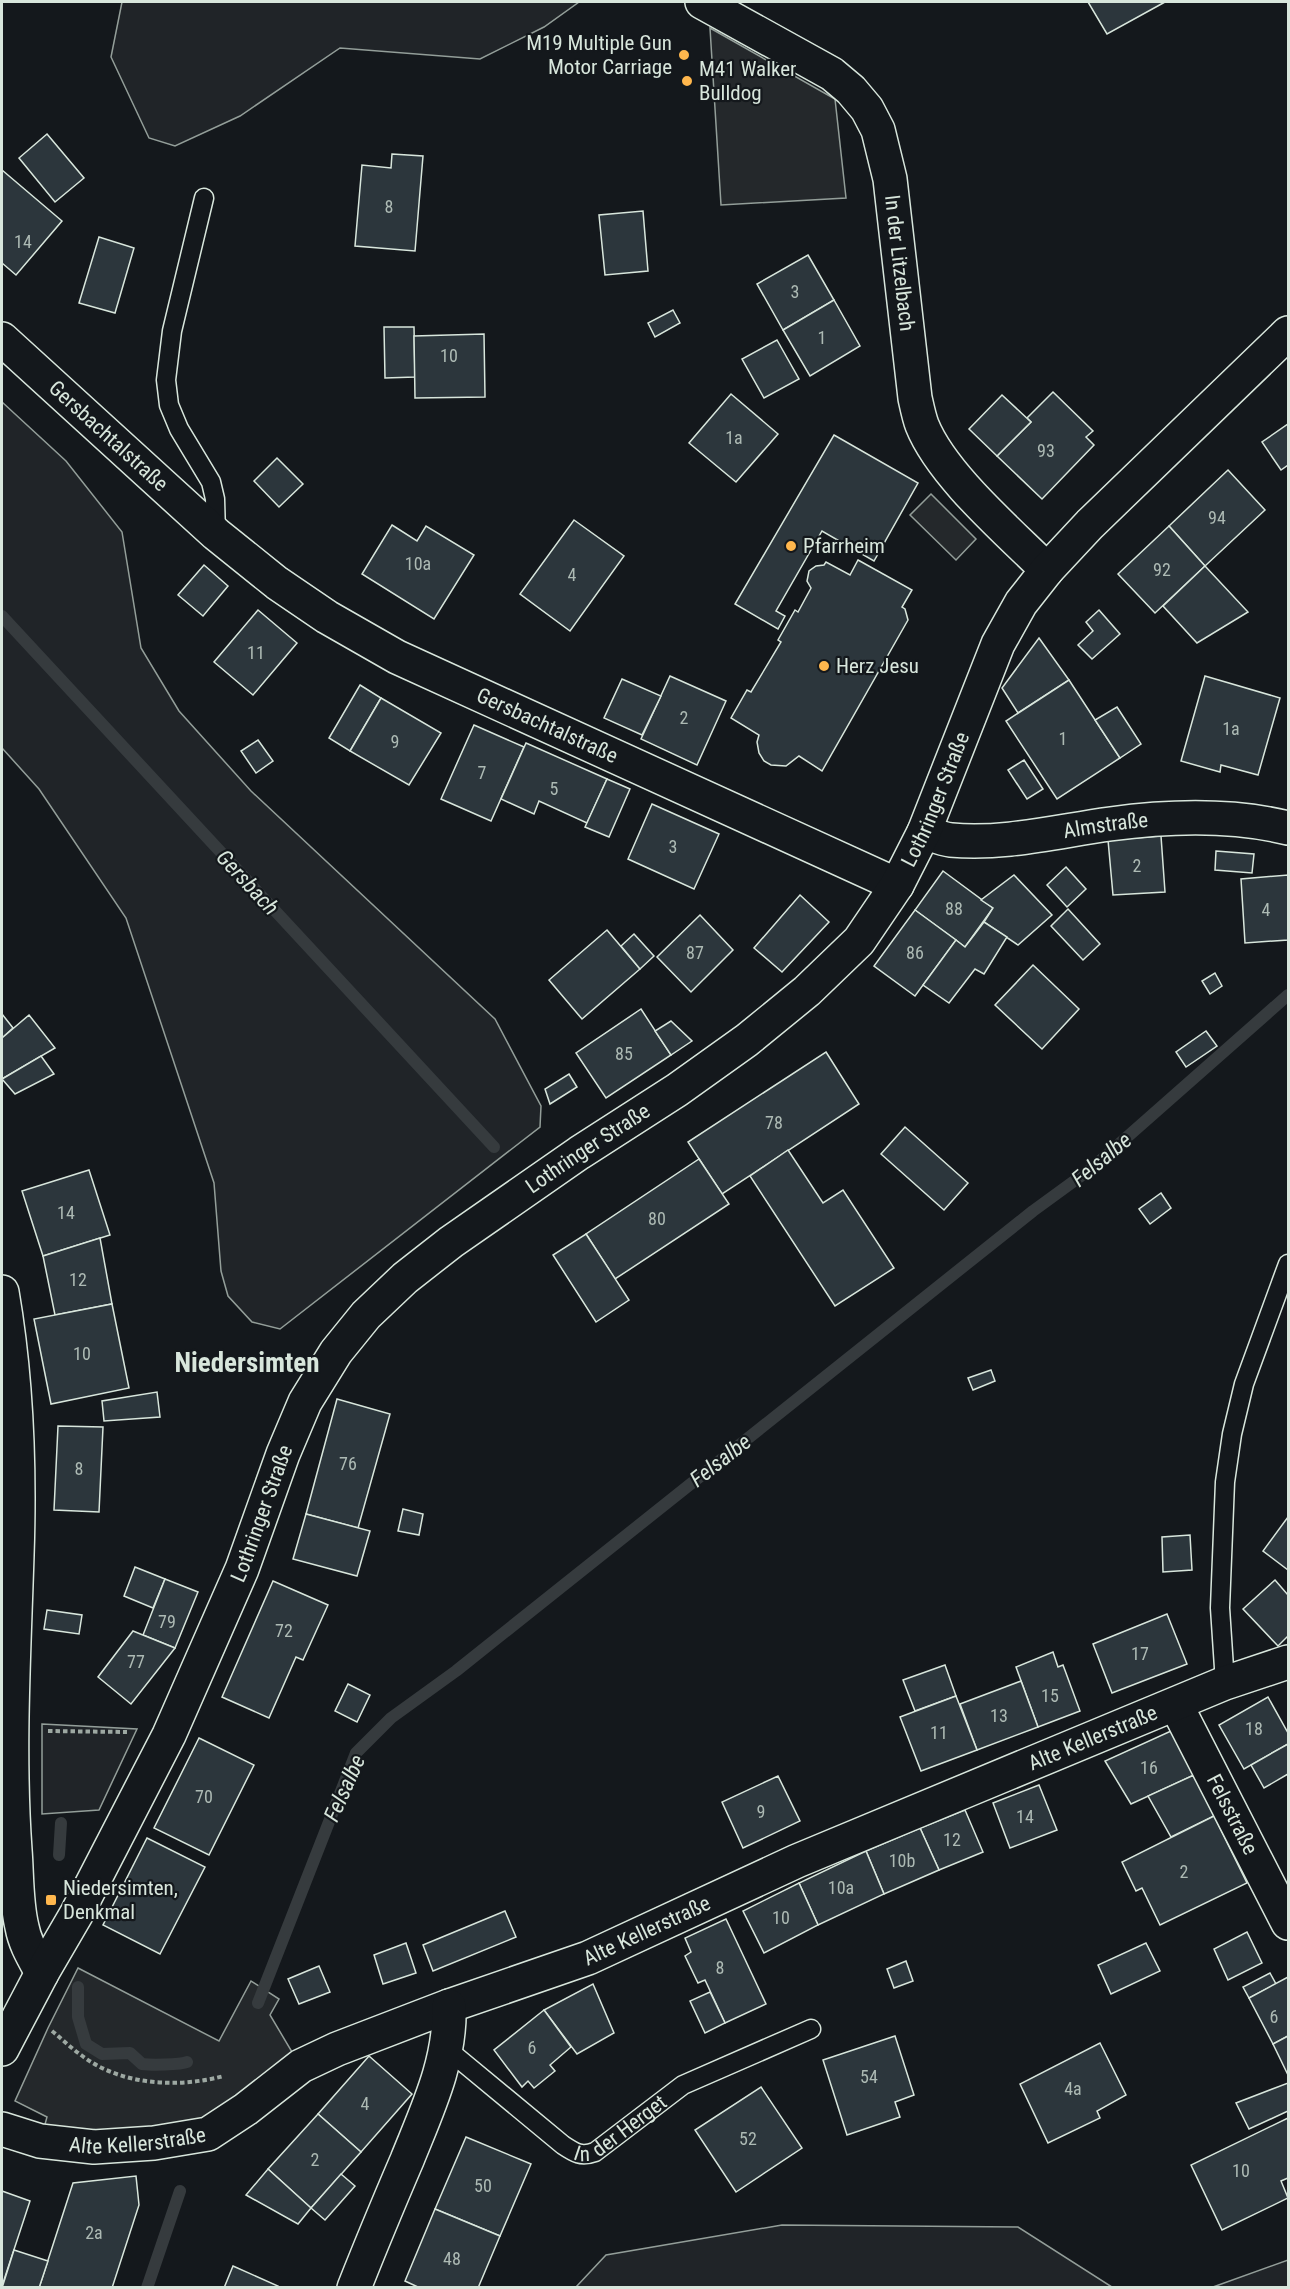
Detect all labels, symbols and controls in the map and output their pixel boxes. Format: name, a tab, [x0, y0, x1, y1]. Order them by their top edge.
place label: M19 Multiple Gun Motor Carriage	[526, 31, 672, 79]
marker: M19 Multiple Gun Motor Carriage	[677, 48, 691, 62]
place label: M41 Walker Bulldog	[699, 57, 796, 105]
marker: M41 Walker Bulldog	[680, 74, 694, 88]
street label: In der Litzelbach	[880, 194, 919, 332]
house number: 8	[385, 196, 393, 217]
house number: 14	[14, 231, 32, 252]
house number: 3	[791, 281, 799, 302]
house number: 1	[818, 327, 826, 348]
house number: 10	[440, 345, 458, 366]
street label: Gersbachtalstraße	[44, 376, 173, 496]
house number: 1a	[725, 427, 743, 448]
house number: 93	[1037, 440, 1055, 461]
house number: 94	[1208, 507, 1226, 528]
place label: Pfarrheim	[803, 534, 885, 558]
marker: Pfarrheim	[784, 539, 798, 553]
house number: 10a	[405, 553, 431, 574]
house number: 92	[1153, 559, 1171, 580]
house number: 4	[568, 564, 577, 585]
house number: 11	[247, 642, 265, 663]
place label: Herz Jesu	[836, 654, 919, 678]
marker: Herz Jesu	[817, 659, 831, 673]
street label: Gersbachtalstraße	[473, 683, 622, 768]
house number: 2	[680, 707, 689, 728]
house number: 1a	[1222, 718, 1240, 739]
street label: Lothringer Straße	[896, 728, 974, 871]
house number: 1	[1059, 728, 1067, 749]
house number: 9	[391, 731, 399, 752]
house number: 7	[478, 762, 487, 783]
house number: 5	[550, 778, 559, 799]
street label: Almstraße	[1061, 808, 1149, 843]
house number: 3	[669, 836, 677, 857]
water label: Gersbach	[211, 845, 284, 920]
house number: 2	[1133, 855, 1142, 876]
house number: 88	[945, 898, 963, 919]
house number: 4	[1262, 899, 1271, 920]
house number: 87	[686, 942, 704, 963]
house number: 86	[906, 942, 924, 963]
house number: 85	[615, 1043, 633, 1064]
street label: Lothringer Straße	[521, 1099, 654, 1198]
house number: 78	[765, 1112, 783, 1133]
water label: Felsalbe	[1066, 1127, 1136, 1192]
house number: 14	[57, 1202, 75, 1223]
house number: 80	[648, 1208, 666, 1229]
house number: 12	[69, 1269, 87, 1290]
house number: 10	[73, 1343, 91, 1364]
district label: Niedersimten	[174, 1347, 320, 1379]
water label: Felsalbe	[685, 1429, 756, 1492]
street label: Lothringer Straße	[226, 1441, 298, 1586]
house number: 76	[339, 1453, 357, 1474]
house number: 8	[75, 1458, 83, 1479]
house number: 79	[158, 1611, 176, 1632]
house number: 72	[275, 1620, 293, 1641]
house number: 17	[1131, 1643, 1149, 1664]
house number: 77	[127, 1651, 145, 1672]
house number: 15	[1041, 1685, 1059, 1706]
street label: Alte Kellerstraße	[1025, 1700, 1161, 1775]
house number: 13	[990, 1705, 1008, 1726]
house number: 18	[1245, 1718, 1263, 1739]
house number: 11	[930, 1722, 948, 1743]
water label: Felsalbe	[319, 1751, 370, 1825]
house number: 16	[1140, 1757, 1158, 1778]
street label: Felsstraße	[1202, 1770, 1263, 1859]
house number: 70	[195, 1786, 213, 1807]
house number: 9	[757, 1801, 765, 1822]
house number: 14	[1016, 1806, 1034, 1827]
house number: 12	[943, 1829, 961, 1850]
house number: 10b	[889, 1850, 915, 1871]
house number: 2	[1180, 1861, 1189, 1882]
place label: Niedersimten, Denkmal	[63, 1876, 178, 1924]
house number: 10a	[828, 1877, 854, 1898]
street label: Alte Kellerstraße	[579, 1891, 714, 1971]
marker: Niedersimten, Denkmal	[44, 1893, 58, 1907]
house number: 10	[772, 1907, 790, 1928]
house number: 8	[716, 1957, 724, 1978]
house number: 6	[1270, 2006, 1278, 2027]
house number: 6	[528, 2037, 536, 2058]
house number: 54	[860, 2066, 878, 2087]
house number: 4a	[1064, 2078, 1082, 2099]
street label: In der Herget	[571, 2090, 671, 2166]
house number: 4	[361, 2093, 370, 2114]
street label: Alte Kellerstraße	[68, 2123, 208, 2159]
house number: 52	[739, 2128, 757, 2149]
house number: 2	[311, 2149, 320, 2170]
house number: 10	[1232, 2160, 1250, 2181]
house number: 50	[474, 2175, 492, 2196]
house number: 2a	[85, 2222, 103, 2243]
house number: 48	[443, 2248, 461, 2269]

